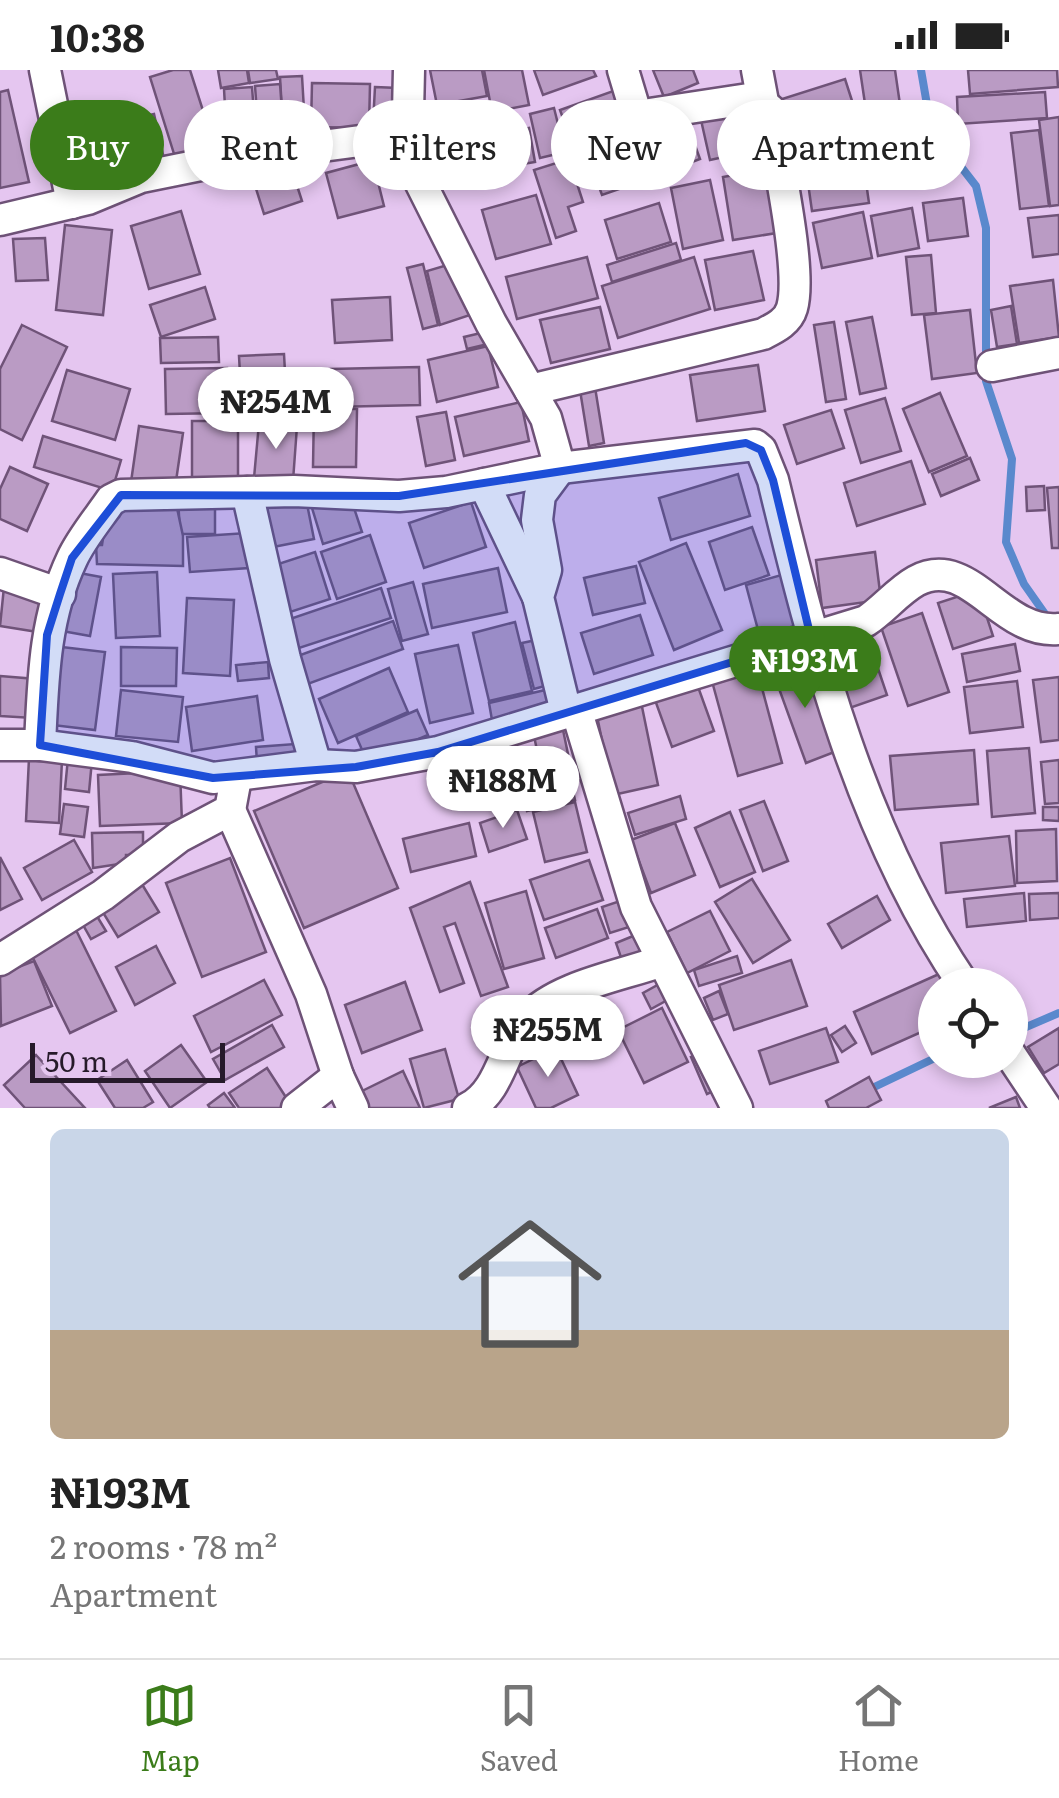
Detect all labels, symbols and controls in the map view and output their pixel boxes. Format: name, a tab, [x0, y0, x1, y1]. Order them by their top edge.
text: 10:38	[50, 7, 145, 64]
chip: Buy	[30, 100, 164, 190]
chip: Rent	[184, 100, 333, 190]
chip: Filters	[353, 100, 531, 190]
chip: New	[551, 100, 697, 190]
chip: Apartment	[717, 100, 970, 190]
pin: ₦254M	[206, 367, 346, 452]
text: ₦254M	[220, 375, 332, 423]
pin: ₦193M	[735, 626, 875, 711]
text: ₦193M	[751, 634, 859, 682]
pin: ₦188M	[433, 746, 573, 831]
text: ₦188M	[448, 754, 558, 802]
map controls	[918, 968, 1028, 1078]
button: locate	[918, 968, 1028, 1078]
pin: ₦255M	[478, 995, 618, 1080]
text: ₦255M	[493, 1003, 603, 1051]
scale bar	[30, 1038, 225, 1083]
text: 50 m	[45, 1039, 108, 1081]
icon: home	[440, 1194, 620, 1374]
text: ₦193M	[50, 1459, 191, 1521]
text: 2 rooms · 78 m²	[50, 1521, 277, 1569]
text: Apartment	[50, 1569, 217, 1617]
tab: Map	[140, 1678, 200, 1780]
tab: Saved	[480, 1678, 558, 1780]
tab: Home	[838, 1678, 919, 1780]

